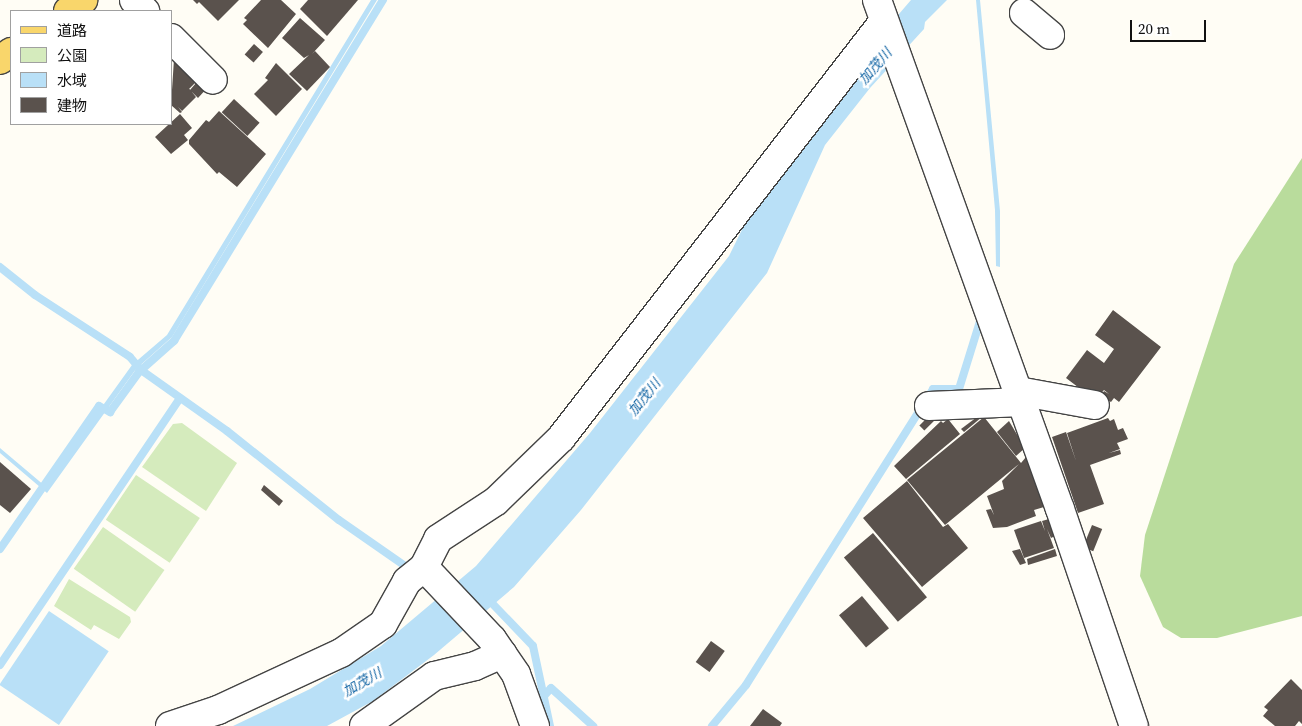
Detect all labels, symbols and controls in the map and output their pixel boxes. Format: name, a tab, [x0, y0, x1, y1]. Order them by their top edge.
legend	[10, 10, 172, 125]
scale bar	[1132, 10, 1208, 42]
text: 20 m	[1138, 18, 1170, 39]
text: 道路	[57, 20, 87, 41]
text: 公園	[57, 45, 87, 66]
water label: 加茂川	[855, 45, 895, 87]
text: 水域	[57, 70, 87, 91]
text: 建物	[57, 95, 87, 116]
water label: 加茂川	[624, 375, 664, 419]
water label: 加茂川	[340, 664, 384, 700]

